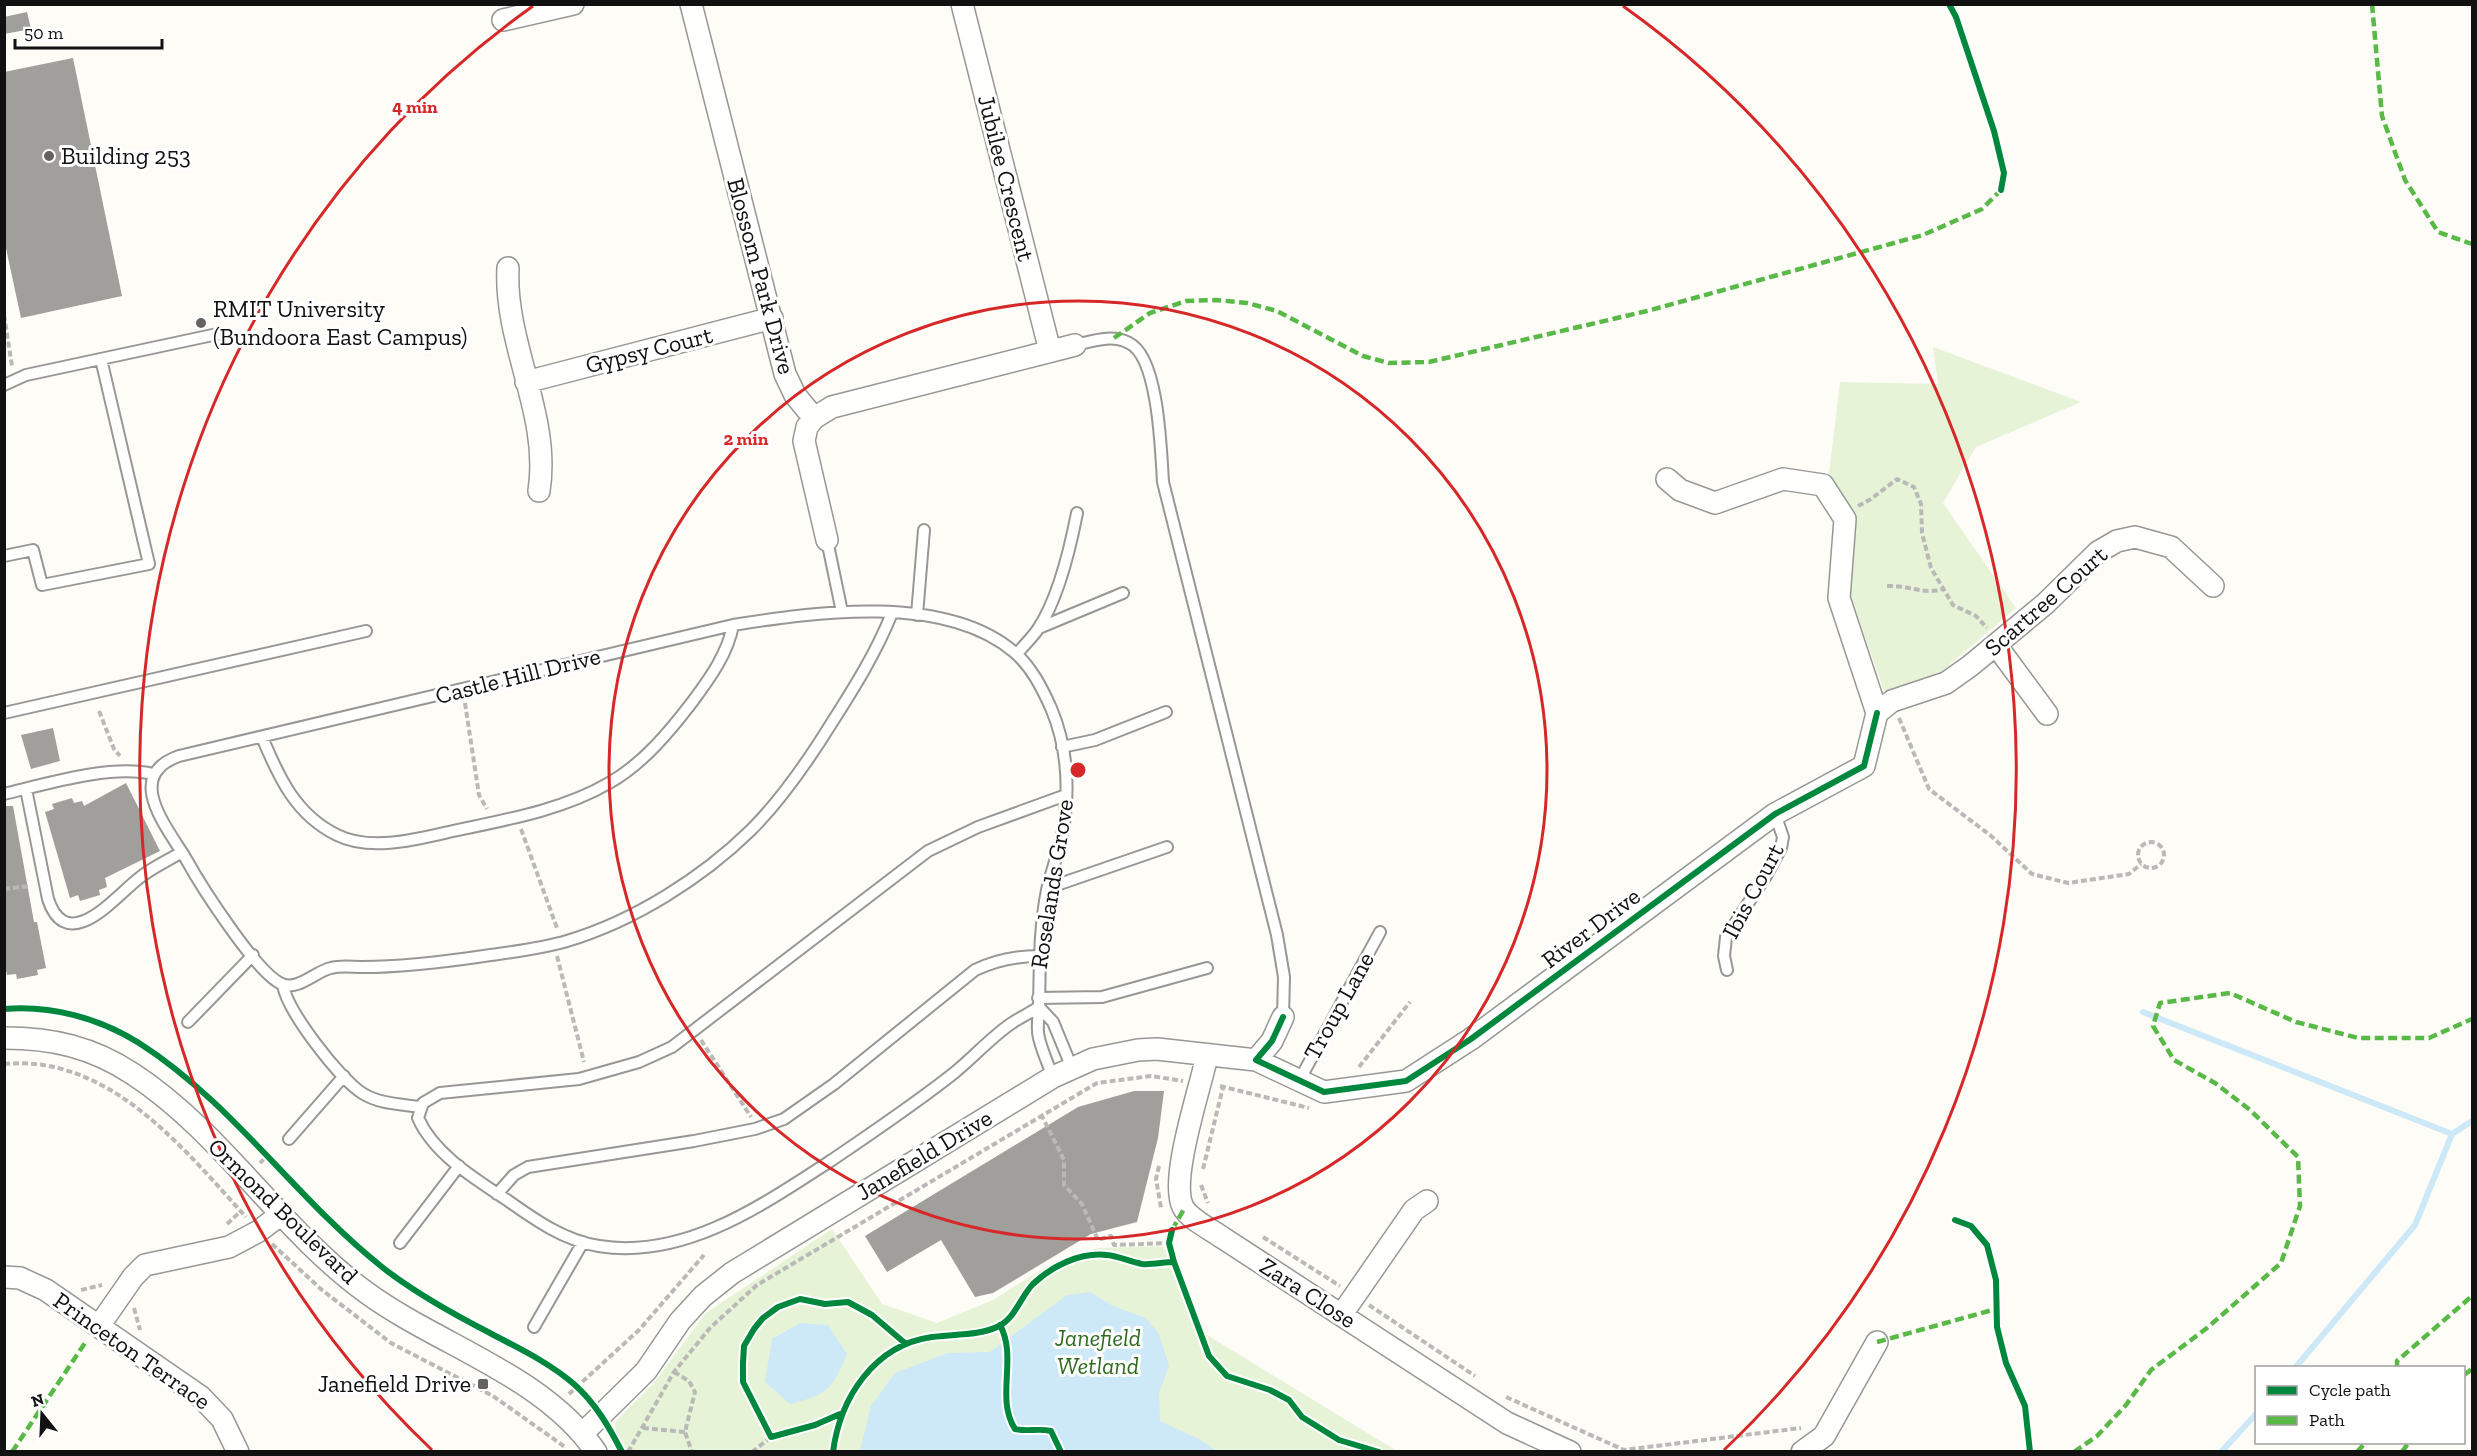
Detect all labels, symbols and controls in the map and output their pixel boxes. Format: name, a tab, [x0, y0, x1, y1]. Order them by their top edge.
scale bar	[15, 12, 162, 50]
text: 50 m	[24, 22, 64, 44]
street label: Jubilee Crescent	[972, 92, 1041, 264]
text: 4 min	[392, 96, 438, 118]
place label: Building 253	[61, 141, 191, 170]
marker: Building 253	[42, 149, 56, 163]
street label: Blossom Park Drive	[721, 174, 802, 377]
place label: RMIT University (Bundoora East Campus)	[213, 294, 467, 351]
marker: RMIT University (Bundoora East Campus)	[194, 316, 208, 330]
street label: Gypsy Court	[582, 320, 716, 379]
text: 2 min	[724, 428, 769, 450]
street label: Scartree Court	[1978, 539, 2113, 662]
street label: Castle Hill Drive	[432, 641, 603, 710]
centre of rings	[1068, 760, 1088, 780]
street label: Roselands Grove	[1024, 797, 1079, 971]
street label: Ibis Court	[1715, 838, 1790, 943]
street label: River Drive	[1536, 881, 1646, 974]
street label: Troup Lane	[1297, 947, 1380, 1065]
street label: Janefield Drive	[851, 1103, 997, 1206]
street label: Ormond Boulevard	[202, 1132, 364, 1290]
street label: Zara Close	[1255, 1251, 1362, 1334]
street label: Princeton Terrace	[48, 1286, 217, 1416]
park label: Janefield Wetland	[1054, 1323, 1141, 1380]
legend	[2255, 1366, 2465, 1444]
place label: Janefield Drive	[318, 1369, 471, 1398]
marker: Janefield Drive	[476, 1377, 490, 1391]
text: Cycle path	[2309, 1379, 2391, 1401]
north arrow	[12, 1384, 72, 1444]
text: N	[29, 1389, 46, 1411]
text: Path	[2309, 1409, 2345, 1431]

